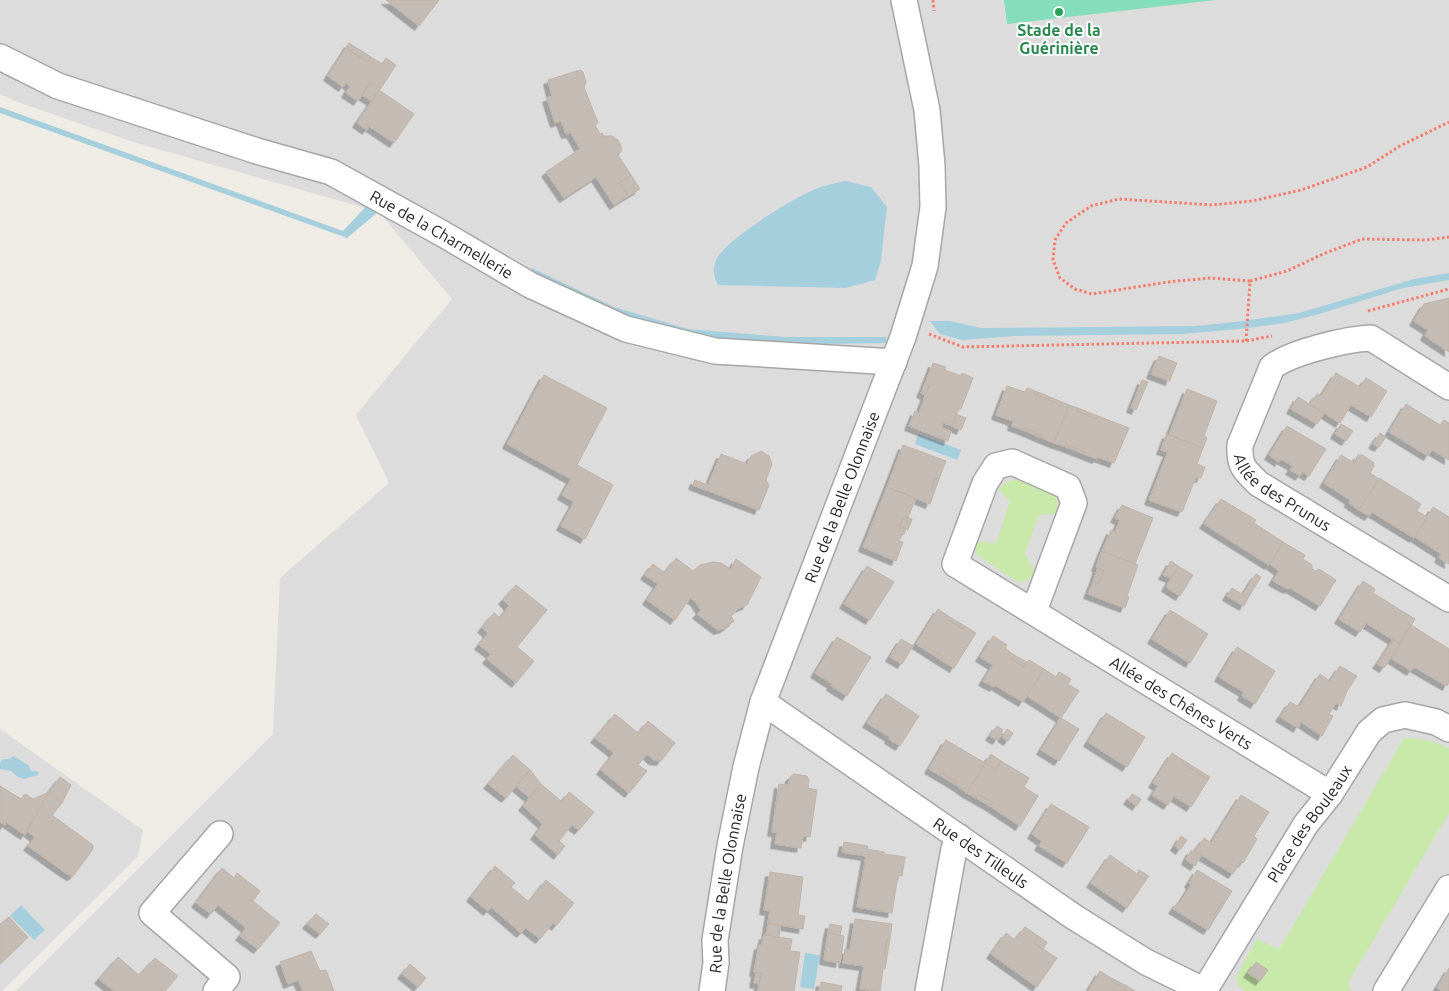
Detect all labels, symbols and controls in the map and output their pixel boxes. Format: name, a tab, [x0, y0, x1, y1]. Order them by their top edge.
marker: Stade de la Guérinière	[1053, 6, 1065, 18]
place label: Stade de la Guérinière	[1017, 21, 1101, 57]
street label: Rue de la Charmellerie	[367, 186, 516, 282]
street label: Rue de la Belle Olonnaise	[801, 409, 883, 585]
street label: Allée des Prunus	[1231, 452, 1334, 534]
street label: Allée des Chênes Verts	[1107, 652, 1255, 753]
street label: Place des Bouleaux	[1264, 761, 1355, 886]
street label: Rue de la Belle Olonnaise	[706, 792, 749, 974]
street label: Rue des Tilleuls	[930, 814, 1032, 892]

